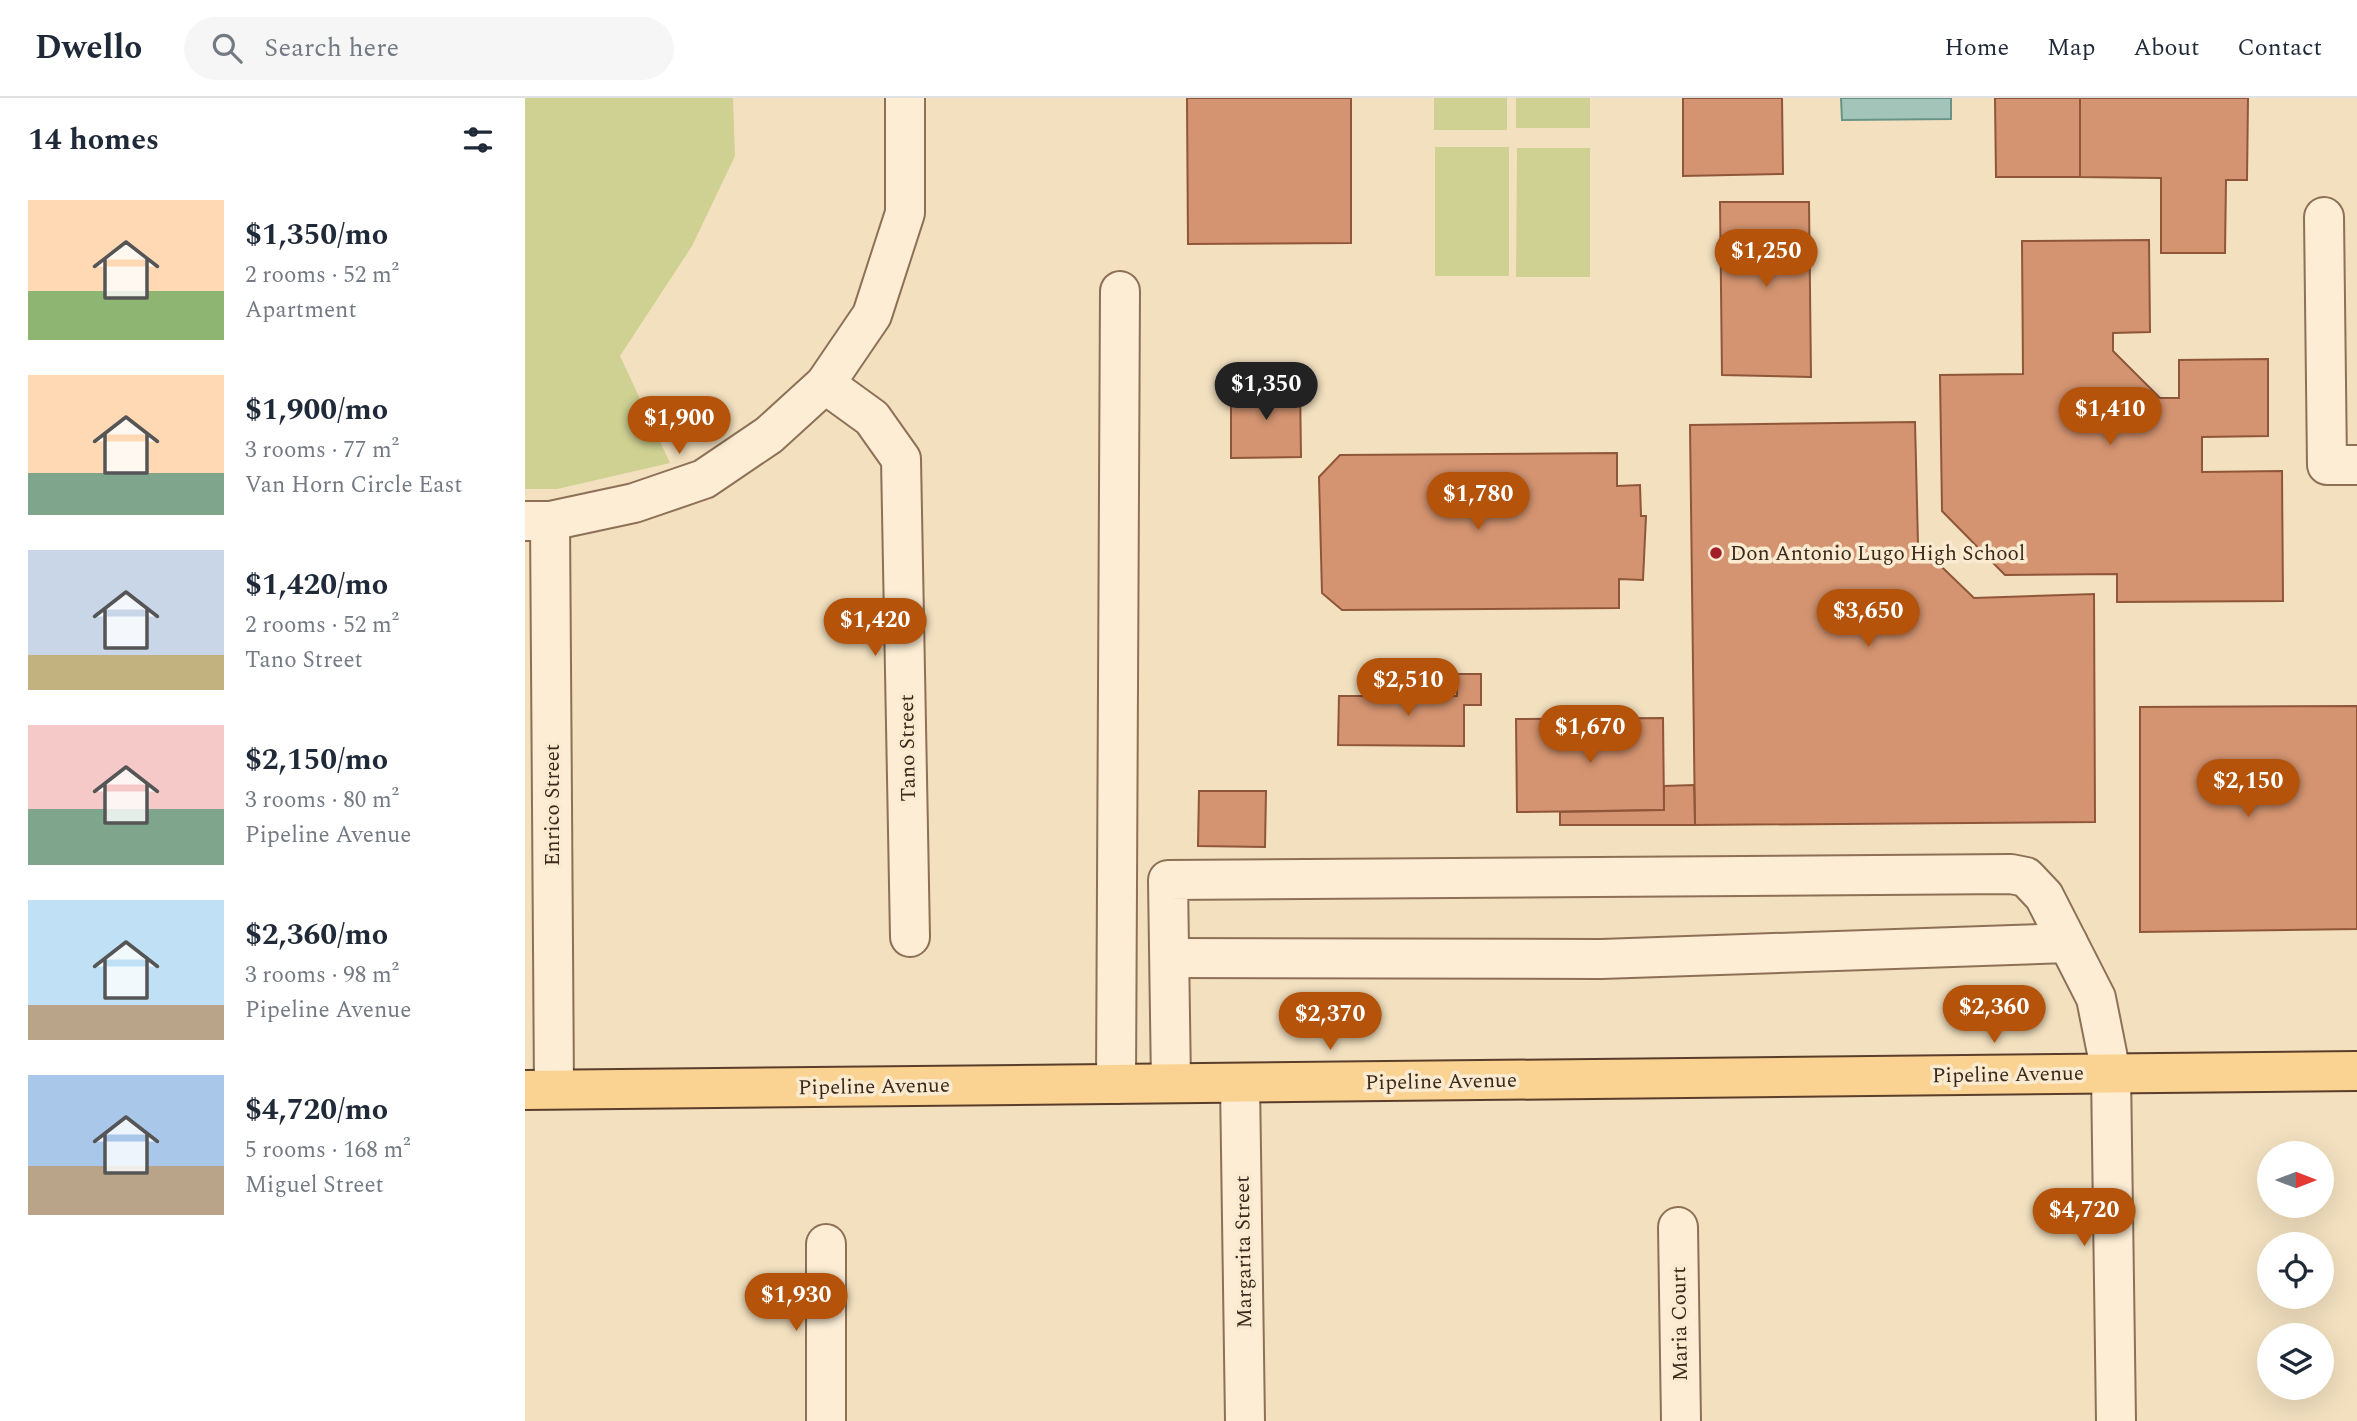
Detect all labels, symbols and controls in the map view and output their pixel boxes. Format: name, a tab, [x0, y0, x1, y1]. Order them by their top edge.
search box	[184, 17, 674, 80]
text: Dwello	[35, 23, 142, 73]
text: Search here	[264, 28, 399, 68]
icon: search	[208, 29, 246, 67]
text: Home	[1944, 30, 2009, 66]
text: Map	[2047, 30, 2095, 66]
text: About	[2133, 30, 2199, 66]
text: Contact	[2237, 30, 2322, 66]
text: 14 homes	[28, 117, 159, 163]
icon: filters	[459, 121, 497, 159]
text: $1,350/mo	[245, 212, 388, 258]
icon: home	[84, 228, 168, 312]
pin: $1,250	[1709, 230, 1823, 289]
text: $1,250	[1731, 234, 1801, 269]
text: 2 rooms · 52 m²	[245, 258, 399, 293]
text: Apartment	[245, 293, 357, 328]
pin: $1,350	[1209, 362, 1323, 422]
text: $1,350	[1231, 367, 1301, 402]
text: $1,900/mo	[245, 387, 388, 433]
pin: $1,410	[2053, 388, 2167, 447]
text: $1,410	[2075, 392, 2145, 427]
pin: $1,900	[622, 396, 736, 456]
text: $1,900	[644, 401, 714, 436]
icon: home	[84, 403, 168, 487]
text: 3 rooms · 77 m²	[245, 433, 399, 468]
text: Van Horn Circle East	[245, 468, 462, 503]
pin: $1,780	[1421, 472, 1535, 532]
text: $1,780	[1443, 477, 1513, 512]
place label: Don Antonio Lugo High School	[1730, 538, 2025, 570]
marker: Don Antonio Lugo High School	[1708, 545, 1724, 561]
text: $1,420/mo	[245, 562, 388, 608]
icon: home	[84, 578, 168, 662]
pin: $3,650	[1811, 589, 1925, 649]
text: $3,650	[1833, 594, 1903, 629]
pin: $1,420	[818, 598, 932, 658]
text: $1,420	[840, 603, 910, 638]
text: 2 rooms · 52 m²	[245, 608, 399, 643]
text: Tano Street	[245, 643, 363, 678]
pin: $2,510	[1351, 658, 1465, 718]
text: $2,510	[1373, 663, 1443, 698]
street label: Tano Street	[891, 694, 925, 802]
pin: $1,670	[1533, 706, 1647, 765]
text: $1,670	[1555, 710, 1625, 745]
text: $2,150/mo	[245, 737, 388, 783]
street label: Enrico Street	[537, 744, 569, 866]
icon: home	[84, 753, 168, 837]
pin: $2,150	[2191, 760, 2305, 819]
text: $2,150	[2213, 764, 2283, 799]
text: 3 rooms · 80 m²	[245, 783, 399, 818]
text: Pipeline Avenue	[245, 818, 411, 853]
text: $2,360/mo	[245, 912, 388, 958]
icon: home	[84, 928, 168, 1012]
text: 3 rooms · 98 m²	[245, 958, 399, 993]
pin: $2,360	[1937, 986, 2051, 1045]
text: $2,360	[1959, 990, 2029, 1025]
pin: $2,370	[1273, 992, 1387, 1052]
text: Pipeline Avenue	[245, 993, 411, 1028]
text: $2,370	[1295, 997, 1365, 1032]
street label: Pipeline Avenue	[1932, 1058, 2084, 1092]
street label: Pipeline Avenue	[1365, 1065, 1517, 1099]
street label: Pipeline Avenue	[798, 1070, 950, 1104]
text: $4,720/mo	[245, 1087, 388, 1133]
icon: home	[84, 1103, 168, 1187]
text: 5 rooms · 168 m²	[245, 1133, 411, 1168]
north arrow	[2257, 1141, 2335, 1218]
map controls	[2257, 1141, 2334, 1400]
text: Miguel Street	[245, 1168, 384, 1203]
street label: Margarita Street	[1227, 1175, 1261, 1329]
pin: $4,720	[2027, 1188, 2141, 1248]
text: $4,720	[2049, 1193, 2119, 1228]
button: locate	[2257, 1232, 2334, 1309]
street label: Maria Court	[1663, 1266, 1697, 1382]
pin: $1,930	[739, 1274, 853, 1333]
text: $1,930	[761, 1278, 831, 1313]
button: layers	[2257, 1323, 2334, 1400]

